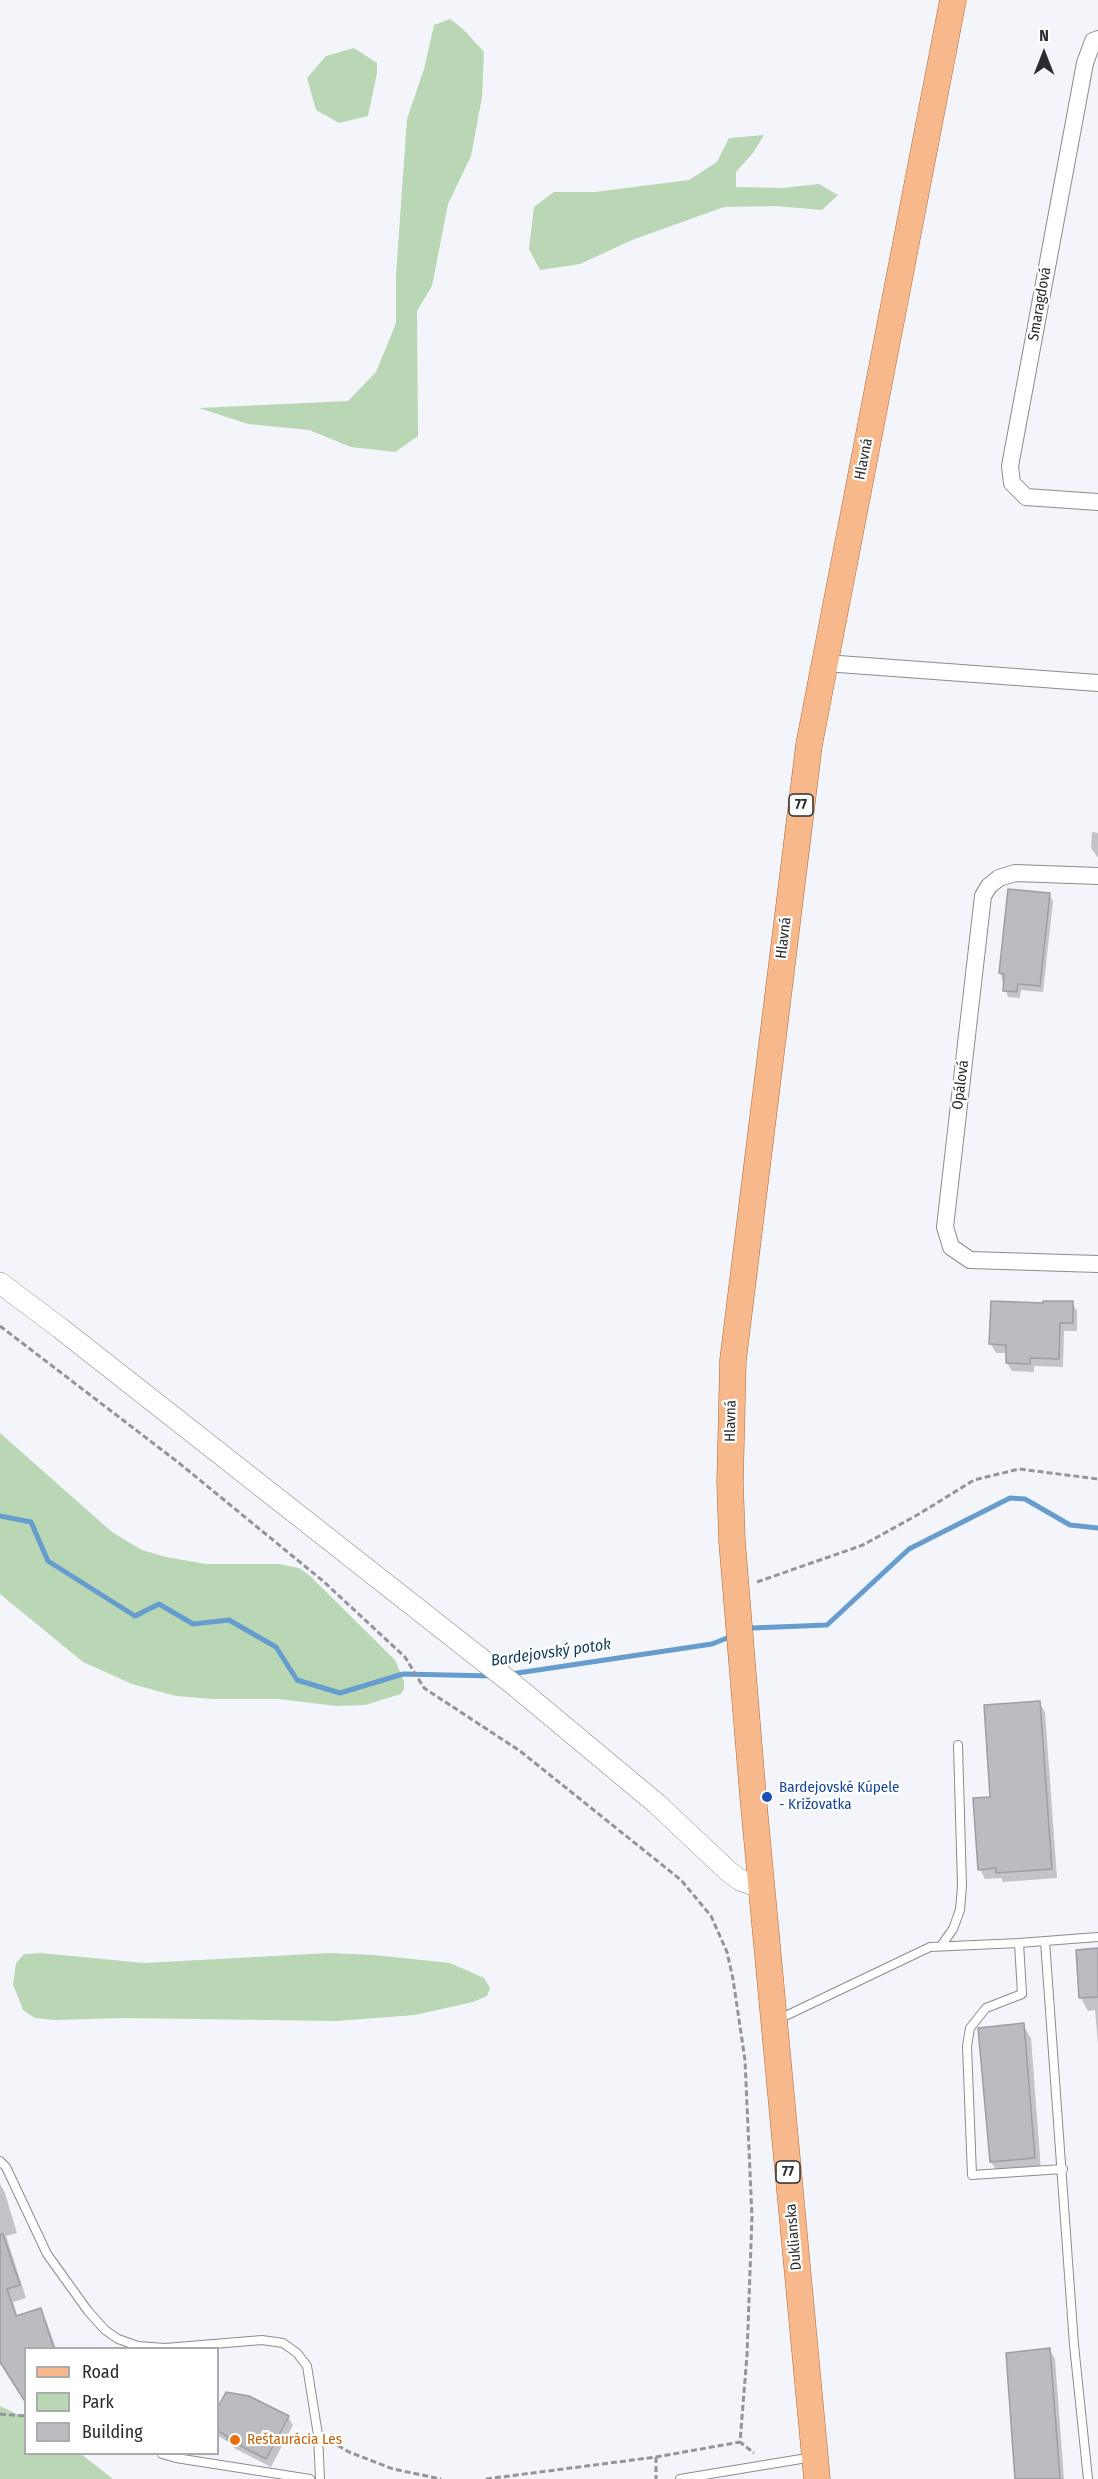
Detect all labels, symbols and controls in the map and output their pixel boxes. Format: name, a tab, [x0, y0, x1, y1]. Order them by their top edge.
north arrow	[1014, 24, 1074, 84]
text: N	[1039, 26, 1049, 45]
street label: Smaragdová	[1025, 266, 1055, 342]
street label: Hlavná	[851, 437, 877, 481]
road number: 77	[789, 794, 813, 816]
street label: Hlavná	[773, 916, 795, 960]
street label: Opálová	[949, 1059, 973, 1111]
street label: Hlavná	[722, 1400, 740, 1442]
water label: Bardejovský potok	[490, 1635, 612, 1671]
place label: Bardejovské Kúpele - Križovatka	[779, 1779, 900, 1814]
marker: Bardejovské Kúpele - Križovatka	[760, 1790, 774, 1804]
road number: 77	[776, 2161, 800, 2183]
street label: Duklianska	[782, 2203, 806, 2271]
legend	[24, 2347, 219, 2455]
text: Road	[82, 2361, 119, 2383]
text: Park	[82, 2391, 114, 2413]
text: Building	[82, 2421, 143, 2443]
place label: Reštaurácia Les	[247, 2431, 342, 2449]
marker: Reštaurácia Les	[228, 2433, 242, 2447]

